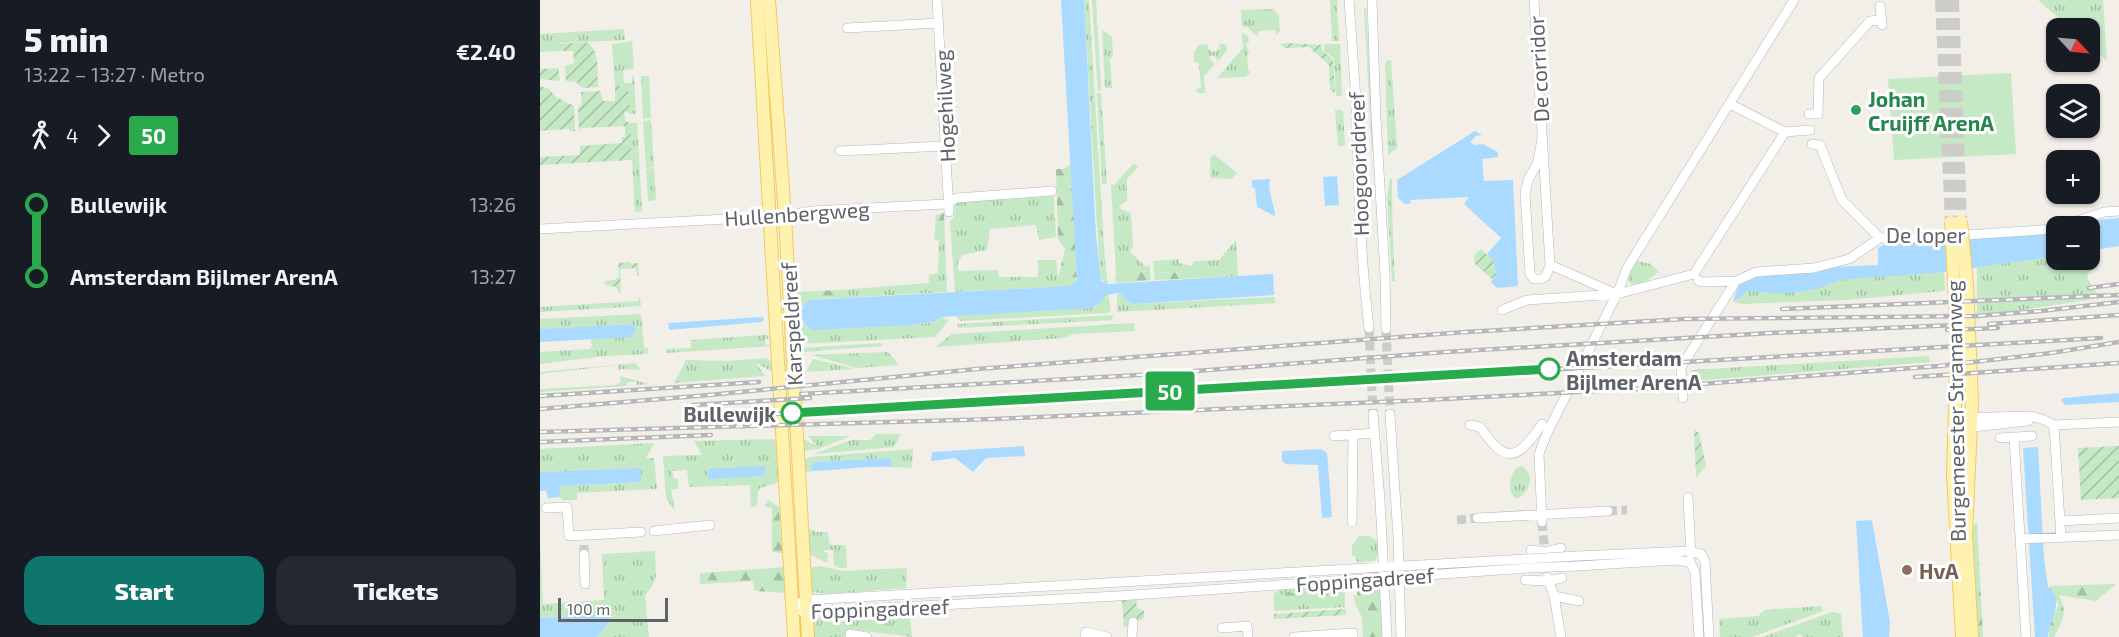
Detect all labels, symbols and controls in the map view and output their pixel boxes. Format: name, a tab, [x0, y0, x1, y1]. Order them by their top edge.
street label: De corridor	[1523, 15, 1553, 123]
north arrow	[2046, 18, 2100, 72]
map controls	[2046, 18, 2100, 270]
text: 5 min	[24, 19, 108, 59]
text: €2.40	[456, 38, 516, 64]
street label: Hogehilweg	[929, 49, 959, 163]
text: 13:22 – 13:27 · Metro	[24, 62, 205, 86]
button: layers	[2046, 84, 2100, 138]
place label: Johan Cruijff ArenA	[1868, 86, 1994, 135]
street label: Hoogoorddreef	[1343, 90, 1373, 237]
marker: Johan Cruijff ArenA	[1849, 103, 1863, 117]
icon: walk	[24, 119, 57, 152]
icon: forward	[87, 119, 120, 152]
text: 4	[66, 123, 78, 147]
text: 50	[141, 123, 166, 148]
button: +	[2046, 150, 2100, 204]
text: Bullewijk	[70, 191, 167, 217]
text: 13:26	[470, 192, 516, 216]
street label: Hullenbergweg	[724, 195, 871, 231]
button: −	[2046, 216, 2100, 270]
street label: De loper	[1886, 222, 1967, 247]
street label: Karspeldreef	[775, 261, 807, 386]
text: Amsterdam Bijlmer ArenA	[70, 263, 338, 289]
text: 13:27	[471, 264, 516, 288]
street label: Burgemeester Stramanweg	[1940, 280, 1970, 542]
place label: Amsterdam Bijlmer ArenA	[1566, 345, 1702, 394]
marker: Amsterdam Bijlmer ArenA	[1538, 358, 1560, 380]
line badge: 50	[1143, 372, 1197, 410]
text: 50	[1158, 379, 1182, 404]
place label: Bullewijk	[683, 401, 776, 426]
marker: Bullewijk	[781, 402, 803, 424]
button: Start	[24, 556, 264, 625]
button: Tickets	[276, 556, 516, 625]
place label: HvA	[1919, 558, 1959, 583]
street label: Foppingadreef	[1295, 562, 1436, 596]
marker: HvA	[1900, 563, 1914, 577]
street label: Foppingadreef	[810, 593, 951, 623]
scale bar	[558, 595, 668, 622]
text: 100 m	[567, 599, 610, 618]

